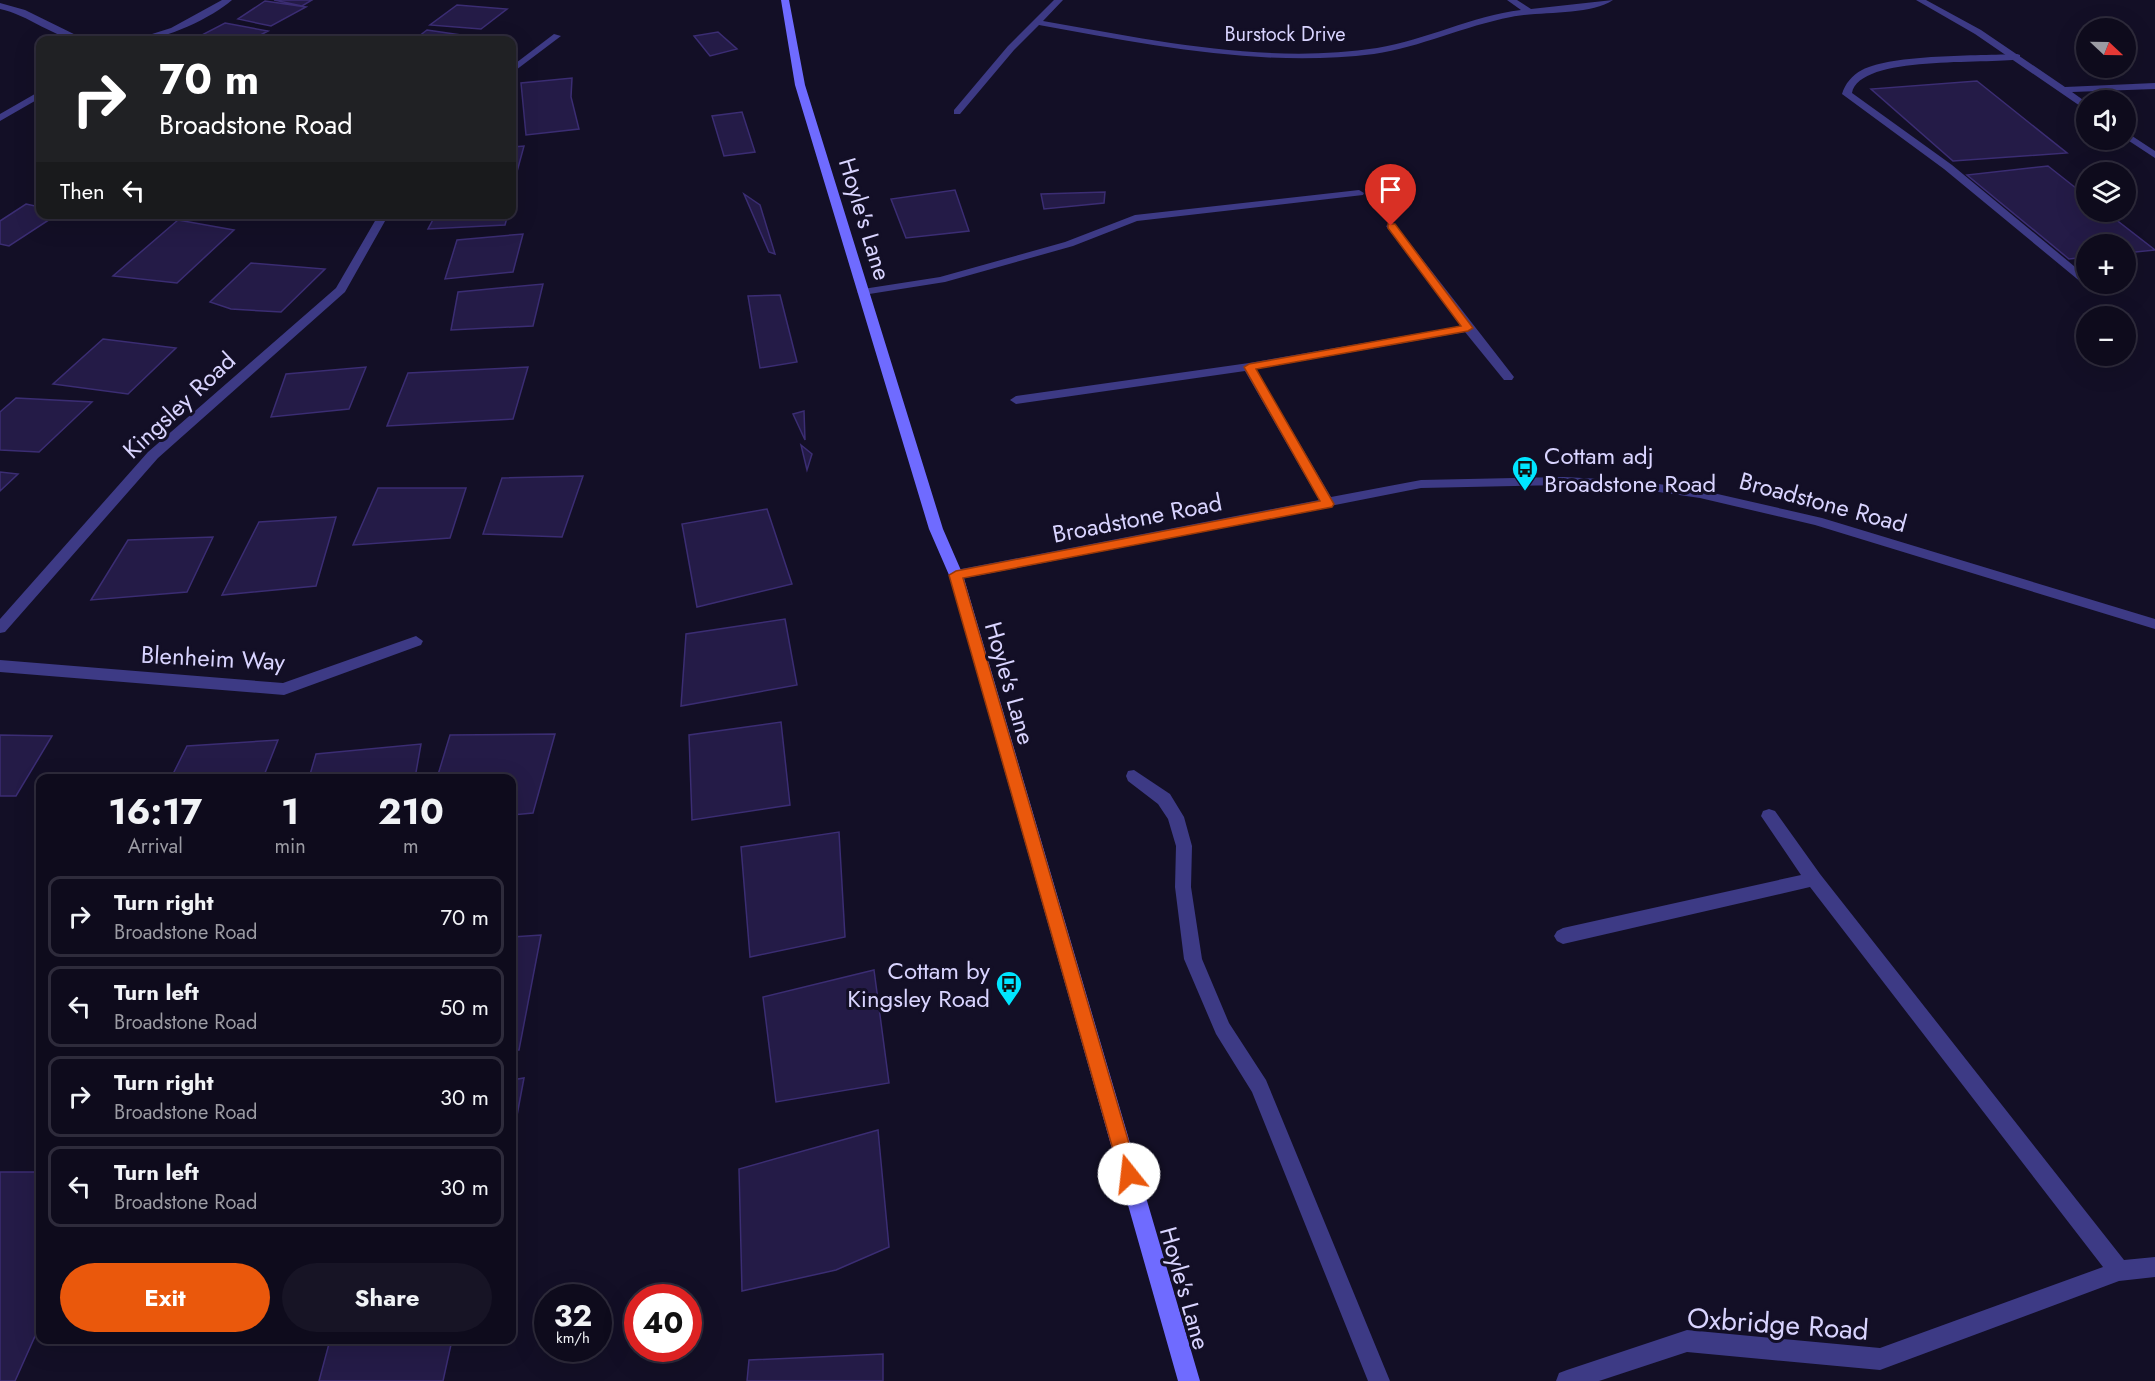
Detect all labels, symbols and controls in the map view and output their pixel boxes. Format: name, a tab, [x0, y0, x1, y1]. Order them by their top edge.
north arrow	[2076, 18, 2136, 78]
map controls	[2076, 18, 2136, 366]
street label: Burstock Drive	[1224, 20, 1346, 49]
text: 70 m	[159, 49, 259, 110]
icon: right	[60, 60, 138, 138]
button: sound	[2076, 90, 2136, 150]
text: Broadstone Road	[159, 105, 353, 144]
street label: Hoyle's Lane	[830, 154, 900, 284]
button: layers	[2076, 162, 2136, 222]
pin	[1365, 164, 1416, 226]
icon: arrive	[1374, 173, 1407, 206]
icon: left	[117, 174, 150, 207]
text: Then	[60, 175, 105, 207]
button: +	[2076, 234, 2136, 294]
button: −	[2076, 306, 2136, 366]
street label: Kingsley Road	[115, 344, 243, 466]
place label: Cottam adj Broadstone Road	[1544, 438, 1716, 501]
bus stop icon: Cottam adj Broadstone Road	[1510, 454, 1540, 492]
street label: Broadstone Road	[1735, 463, 1911, 541]
street label: Broadstone Road	[1049, 484, 1225, 552]
street label: Hoyle's Lane	[976, 617, 1044, 749]
street label: Blenheim Way	[140, 637, 286, 679]
text: 16:17	[108, 785, 202, 837]
text: 1	[281, 785, 299, 837]
text: 210	[378, 785, 444, 837]
text: Arrival	[128, 832, 183, 861]
text: min	[274, 832, 306, 861]
text: m	[403, 832, 419, 861]
text: Turn right	[114, 886, 214, 918]
icon: right	[63, 900, 96, 933]
text: 70 m	[440, 901, 489, 933]
text: Broadstone Road	[114, 918, 257, 947]
place label: Cottam by Kingsley Road	[847, 953, 990, 1016]
bus stop icon: Cottam by Kingsley Road	[994, 969, 1024, 1007]
text: Turn left	[114, 976, 199, 1008]
icon: left	[63, 990, 96, 1023]
text: 50 m	[440, 991, 489, 1023]
text: Broadstone Road	[114, 1008, 257, 1037]
text: Turn right	[114, 1066, 214, 1098]
icon: right	[63, 1080, 96, 1113]
text: 30 m	[440, 1081, 489, 1113]
text: Broadstone Road	[114, 1098, 257, 1127]
position arrow	[1097, 1142, 1161, 1206]
text: Turn left	[114, 1156, 199, 1188]
icon: left	[63, 1170, 96, 1203]
text: 30 m	[440, 1171, 489, 1203]
text: Broadstone Road	[114, 1188, 257, 1217]
street label: Hoyle's Lane	[1151, 1222, 1219, 1354]
button: Exit	[60, 1263, 270, 1332]
button: Share	[282, 1263, 492, 1332]
speed limit sign: 40	[624, 1284, 702, 1362]
text: 32	[554, 1294, 592, 1337]
street label: Oxbridge Road	[1686, 1297, 1870, 1351]
text: km/h	[556, 1327, 590, 1349]

